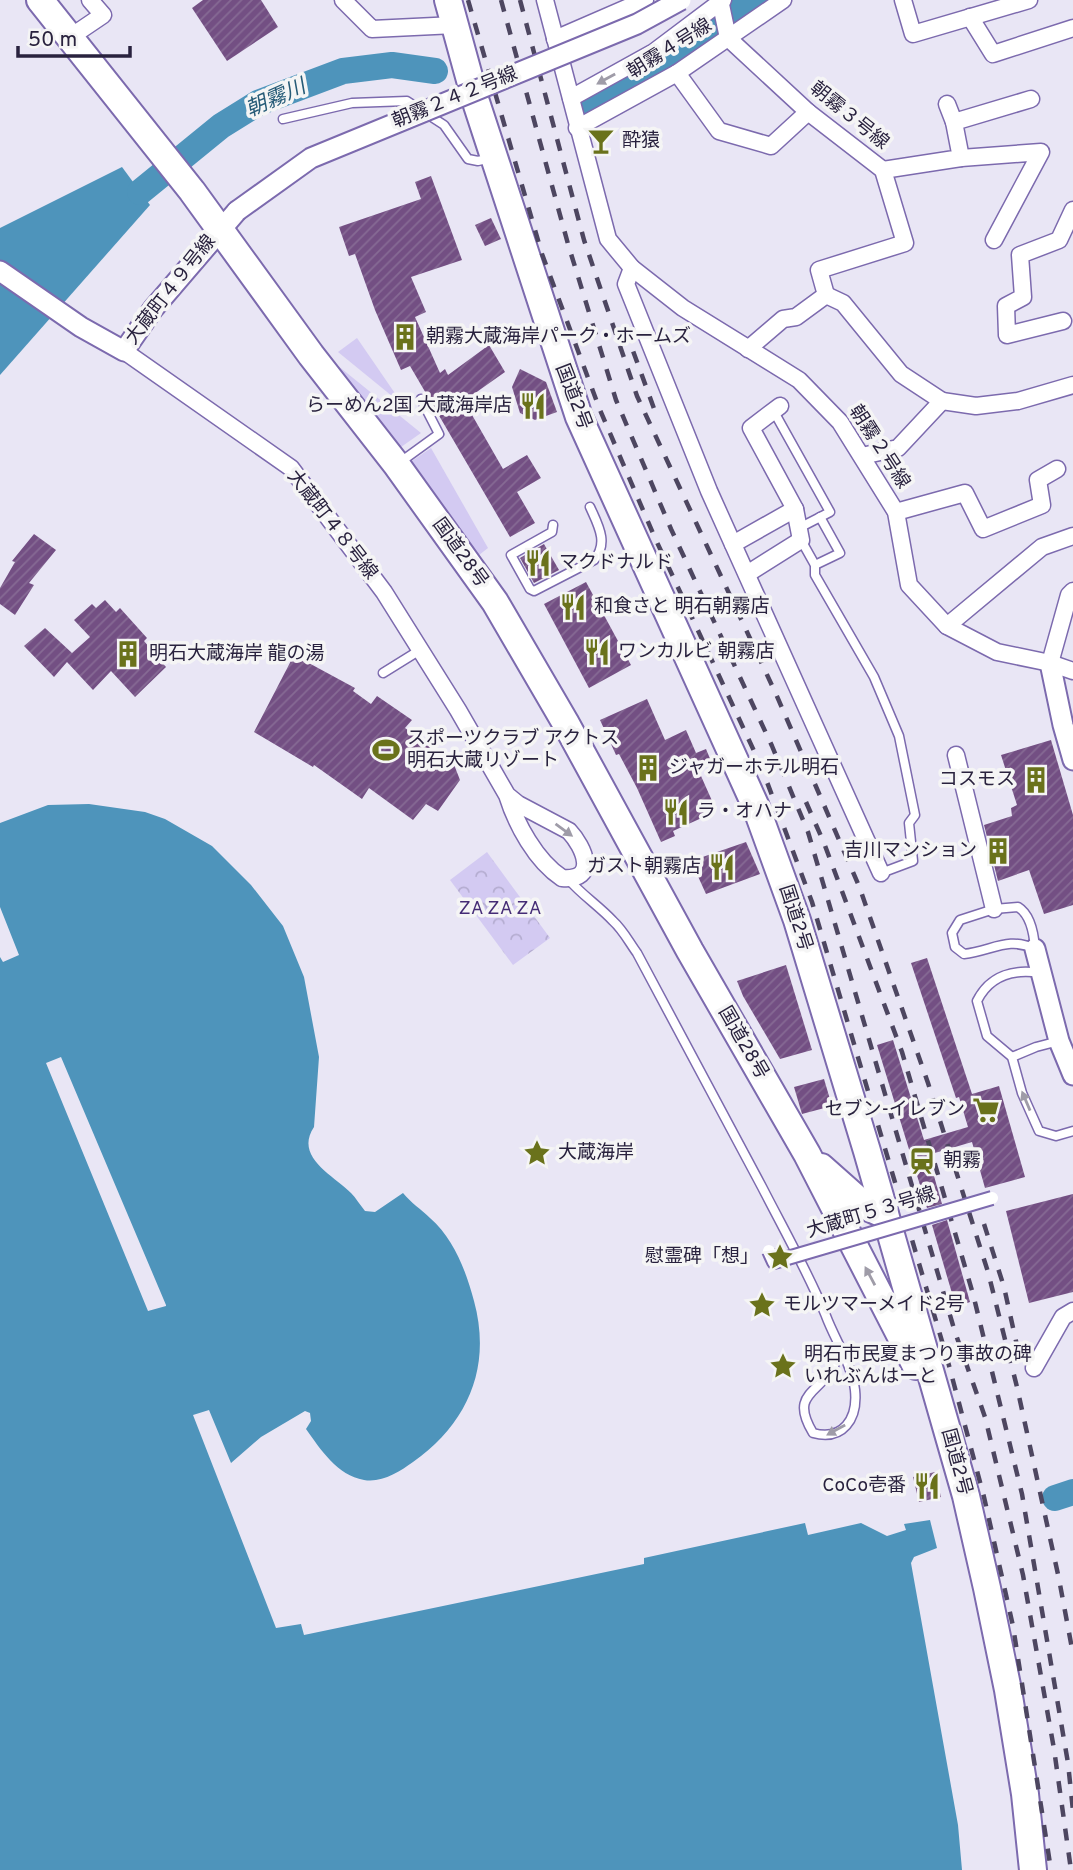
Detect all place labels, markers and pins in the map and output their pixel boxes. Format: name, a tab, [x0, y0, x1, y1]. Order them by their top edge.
bar icon: 酔猿	[586, 126, 616, 156]
place label: 酔猿	[622, 129, 660, 153]
building icon: 朝霧大蔵海岸パーク・ホームズ	[390, 322, 420, 352]
place label: 朝霧大蔵海岸パーク・ホームズ	[426, 325, 691, 349]
restaurant icon: らーめん2国 大蔵海岸店	[518, 391, 548, 421]
place label: らーめん2国 大蔵海岸店	[306, 394, 512, 418]
restaurant icon: マクドナルド	[523, 548, 553, 578]
place label: マクドナルド	[559, 551, 673, 575]
restaurant icon: 和食さと 明石朝霧店	[558, 592, 588, 622]
place label: 和食さと 明石朝霧店	[594, 595, 769, 619]
restaurant icon: ワンカルビ 朝霧店	[582, 637, 612, 667]
building icon: 明石大蔵海岸 龍の湯	[113, 639, 143, 669]
place label: ワンカルビ 朝霧店	[618, 640, 774, 664]
place label: 明石大蔵海岸 龍の湯	[149, 642, 324, 666]
place label: スポーツクラブ アクトス 明石大蔵リゾート	[407, 727, 619, 773]
sports icon: スポーツクラブ アクトス 明石大蔵リゾート	[371, 735, 401, 765]
building icon: ジャガーホテル明石	[633, 753, 663, 783]
place label: ジャガーホテル明石	[669, 756, 839, 780]
building icon: コスモス	[1021, 765, 1051, 795]
place label: コスモス	[939, 768, 1015, 792]
restaurant icon: ラ・オハナ	[661, 797, 691, 827]
place label: ラ・オハナ	[697, 800, 792, 824]
building icon: 吉川マンション	[983, 836, 1013, 866]
place label: 吉川マンション	[844, 839, 977, 863]
restaurant icon: ガスト朝霧店	[707, 852, 737, 882]
place label: ガスト朝霧店	[587, 855, 701, 879]
supermarket icon: セブン-イレブン	[971, 1095, 1001, 1125]
place label: セブン-イレブン	[824, 1098, 965, 1122]
place icon: 大蔵海岸	[522, 1138, 552, 1168]
place label: 大蔵海岸	[558, 1141, 634, 1165]
station icon: 朝霧	[907, 1146, 937, 1176]
place label: 朝霧	[943, 1149, 981, 1173]
place icon: 慰霊碑「想」	[765, 1242, 795, 1272]
place label: 慰霊碑「想」	[645, 1245, 759, 1269]
place icon: モルツマーメイド2号	[747, 1290, 777, 1320]
place label: モルツマーメイド2号	[783, 1293, 965, 1317]
place label: 明石市民夏まつり事故の碑 いれぶんはーと	[804, 1343, 1032, 1389]
place icon: 明石市民夏まつり事故の碑 いれぶんはーと	[768, 1351, 798, 1381]
restaurant icon: CoCo壱番	[912, 1471, 942, 1501]
place label: CoCo壱番	[822, 1474, 906, 1498]

